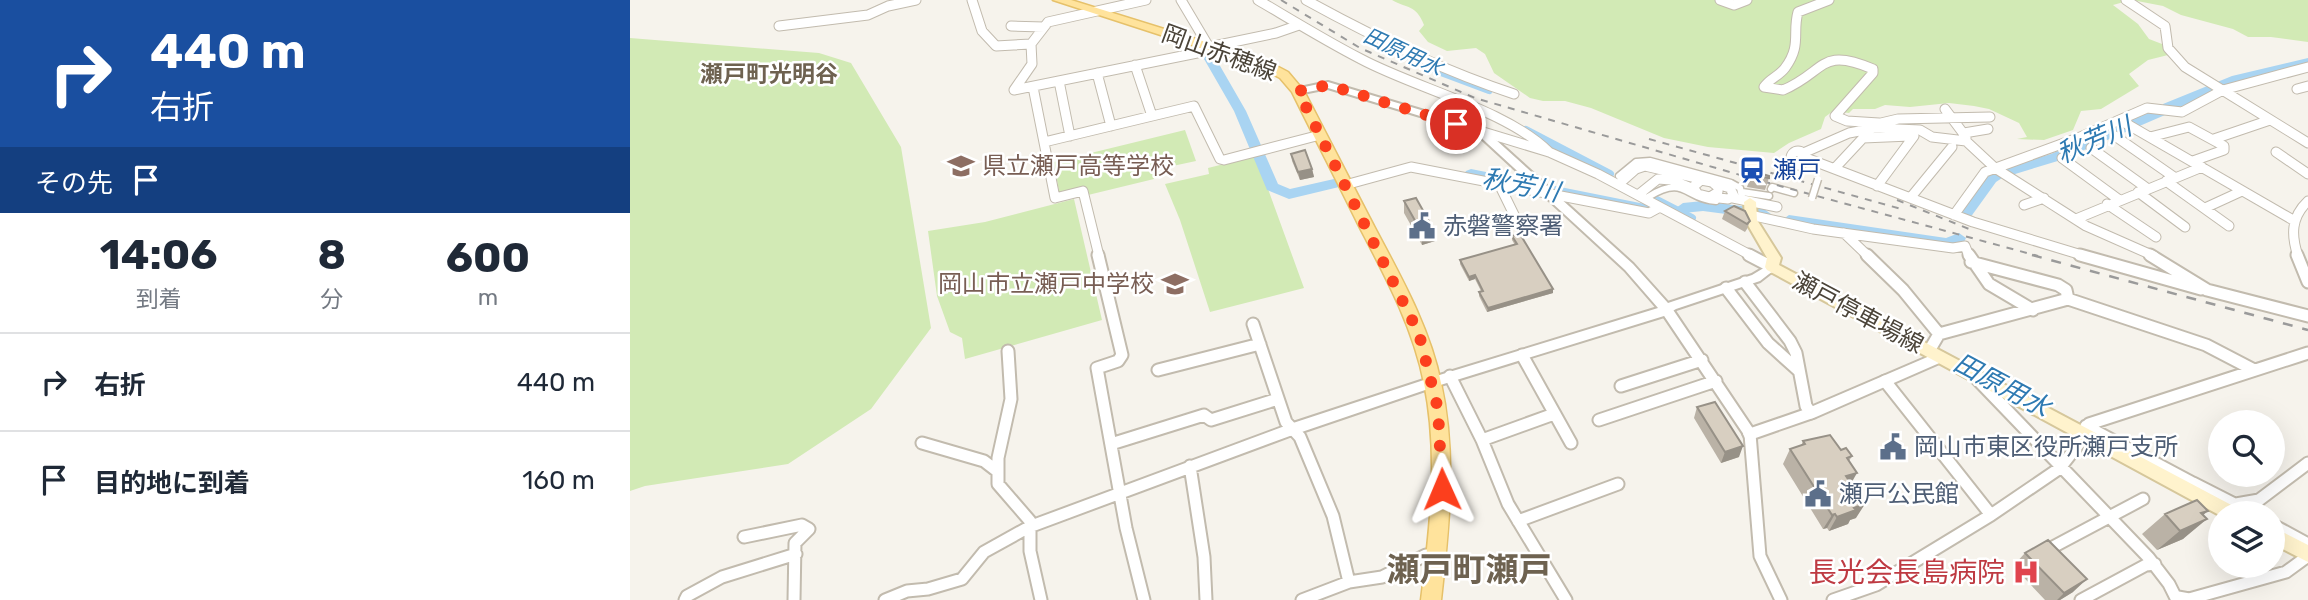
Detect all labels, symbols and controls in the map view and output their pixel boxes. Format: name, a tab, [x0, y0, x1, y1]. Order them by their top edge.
street label: 岡山赤穂線	[1158, 19, 1280, 87]
text: 440 m	[150, 22, 306, 80]
water label: 田原用水	[1360, 22, 1448, 81]
icon: right	[35, 28, 126, 119]
district label: 瀬戸町光明谷	[700, 60, 838, 88]
text: 右折	[150, 88, 214, 126]
pin	[1426, 94, 1486, 154]
icon: arrive	[1437, 105, 1475, 143]
water label: 秋芳川	[2052, 110, 2139, 170]
school or university icon: 県立瀬戸高等学校	[946, 151, 976, 181]
place label: 県立瀬戸高等学校	[982, 152, 1174, 180]
station icon: 瀬戸	[1737, 155, 1767, 185]
place label: 瀬戸	[1773, 156, 1821, 184]
icon: arrive	[127, 161, 165, 199]
water label: 秋芳川	[1480, 163, 1565, 209]
text: その先	[35, 168, 113, 199]
public building icon: 赤磐警察署	[1407, 211, 1437, 241]
place label: 赤磐警察署	[1443, 212, 1563, 240]
text: 14:06	[100, 230, 218, 280]
text: 8	[317, 230, 346, 280]
text: 600	[446, 233, 530, 283]
street label: 瀬戸停車場線	[1788, 267, 1928, 359]
school or university icon: 岡山市立瀬戸中学校	[1160, 269, 1190, 299]
place label: 岡山市立瀬戸中学校	[938, 270, 1154, 298]
text: m	[478, 283, 498, 311]
text: 到着	[136, 285, 182, 313]
text: 分	[320, 285, 343, 313]
water label: 田原用水	[1949, 347, 2058, 425]
icon: right	[35, 363, 73, 401]
text: 440 m	[517, 367, 595, 398]
text: 右折	[94, 370, 146, 401]
map controls	[2208, 410, 2285, 578]
button: search	[2208, 410, 2285, 487]
public building icon: 岡山市東区役所瀬戸支所	[1878, 432, 1908, 462]
place label: 岡山市東区役所瀬戸支所	[1914, 433, 2178, 461]
position arrow	[1405, 452, 1479, 526]
icon: arrive	[35, 461, 73, 499]
text: 160 m	[522, 465, 595, 496]
text: 目的地に到着	[94, 468, 250, 499]
public building icon: 瀬戸公民館	[1803, 479, 1833, 509]
place label: 瀬戸公民館	[1839, 480, 1959, 508]
button: layers	[2208, 501, 2285, 578]
district label: 瀬戸町瀬戸	[1387, 550, 1552, 589]
place label: 長光会長島病院	[1809, 556, 2005, 589]
hospital icon: 長光会長島病院	[2011, 557, 2041, 587]

